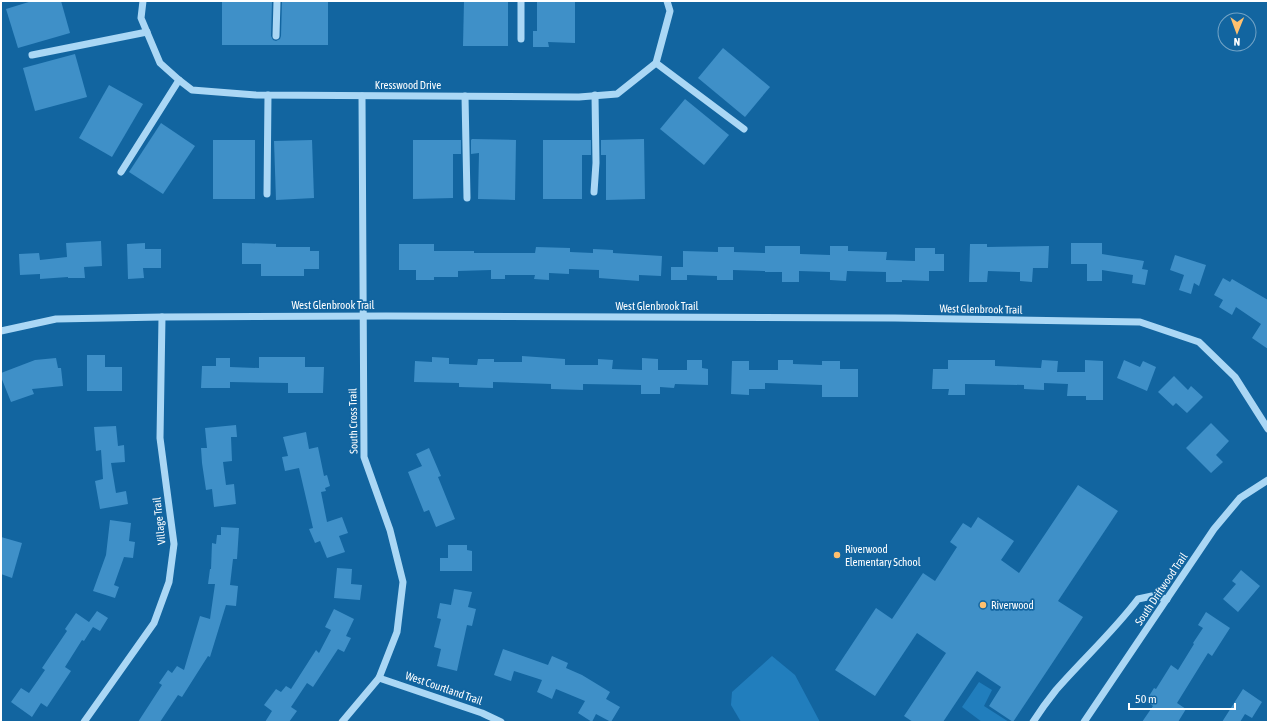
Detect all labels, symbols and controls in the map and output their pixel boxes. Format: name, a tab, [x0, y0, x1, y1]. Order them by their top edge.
north arrow	[1217, 12, 1257, 52]
text: N	[1233, 36, 1240, 48]
street label: Kresswood Drive	[375, 79, 441, 91]
street label: West Glenbrook Trail	[291, 299, 375, 311]
street label: West Glenbrook Trail	[615, 300, 699, 312]
street label: West Glenbrook Trail	[939, 302, 1023, 316]
street label: South Cross Trail	[346, 388, 360, 454]
street label: Village Trail	[151, 497, 167, 545]
place label: Riverwood Elementary School	[845, 543, 921, 568]
marker: Riverwood Elementary School	[832, 550, 842, 560]
street label: South Driftwood Trail	[1132, 551, 1190, 627]
place label: Riverwood	[991, 599, 1034, 611]
marker: Riverwood	[978, 600, 988, 610]
street label: West Courtland Trail	[404, 669, 484, 707]
scale bar	[1129, 685, 1235, 711]
text: 50 m	[1135, 692, 1157, 706]

